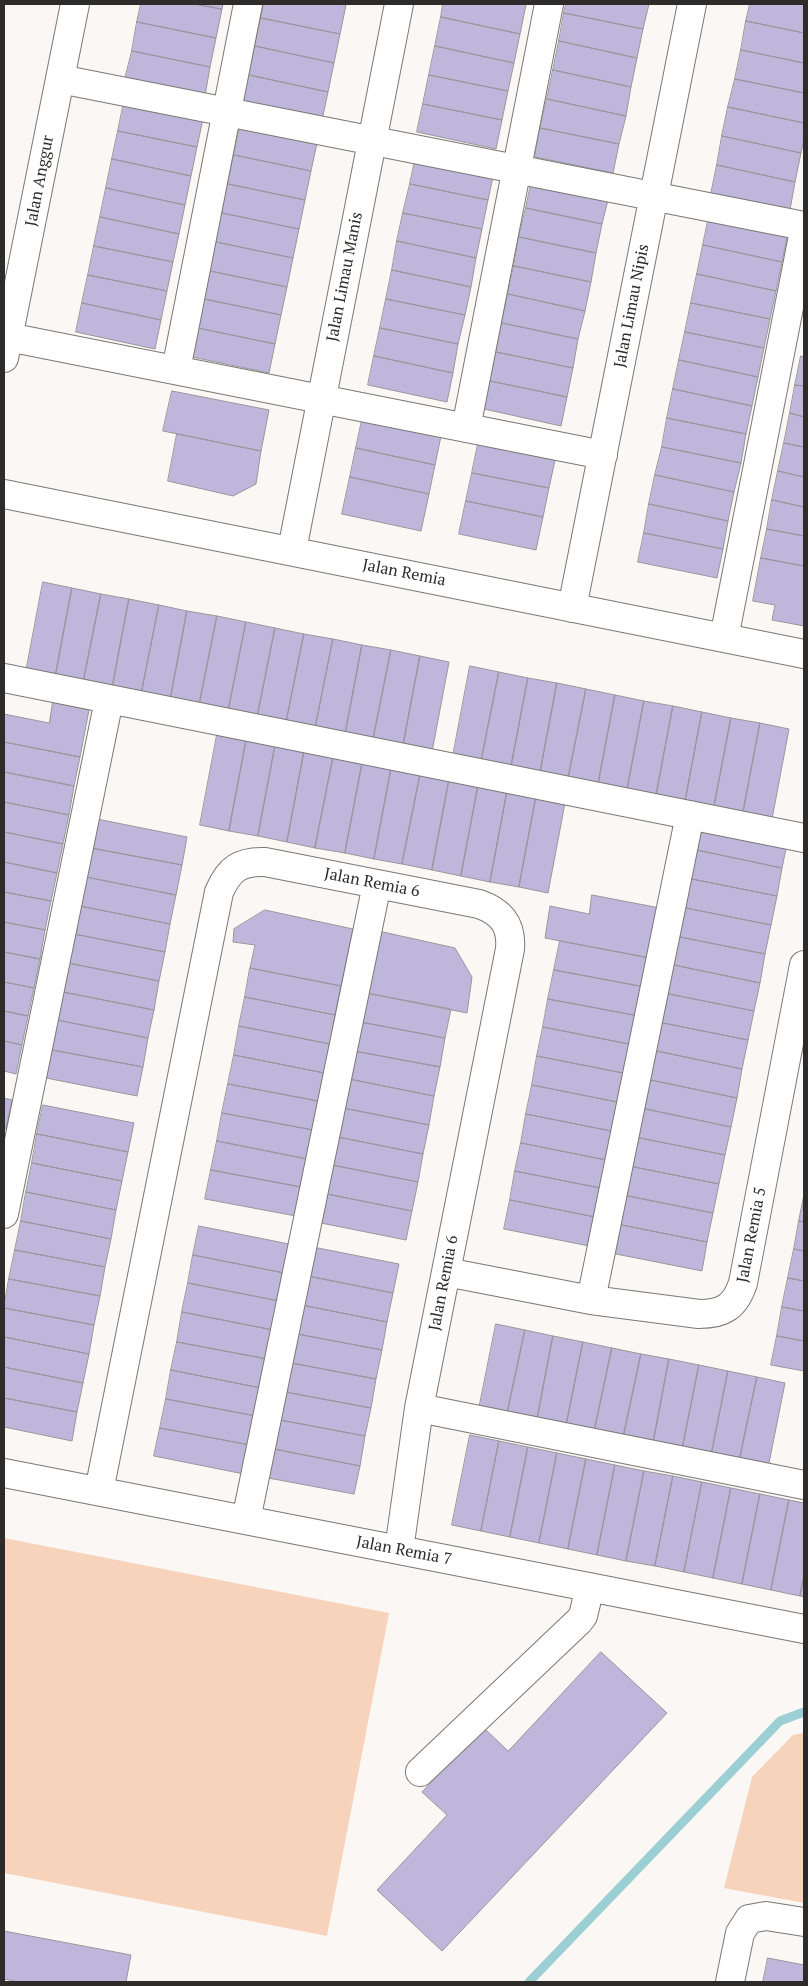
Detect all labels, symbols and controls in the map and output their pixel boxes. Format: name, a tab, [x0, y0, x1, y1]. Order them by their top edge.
street label: Jalan Anggur	[22, 134, 58, 228]
street label: Jalan Limau Manis	[323, 211, 367, 343]
street label: Jalan Limau Nipis	[611, 242, 653, 370]
street label: Jalan Remia	[361, 556, 447, 590]
street label: Jalan Remia 6	[323, 864, 421, 902]
street label: Jalan Remia 5	[733, 1186, 771, 1284]
street label: Jalan Remia 6	[425, 1234, 463, 1332]
street label: Jalan Remia 7	[355, 1532, 453, 1570]

